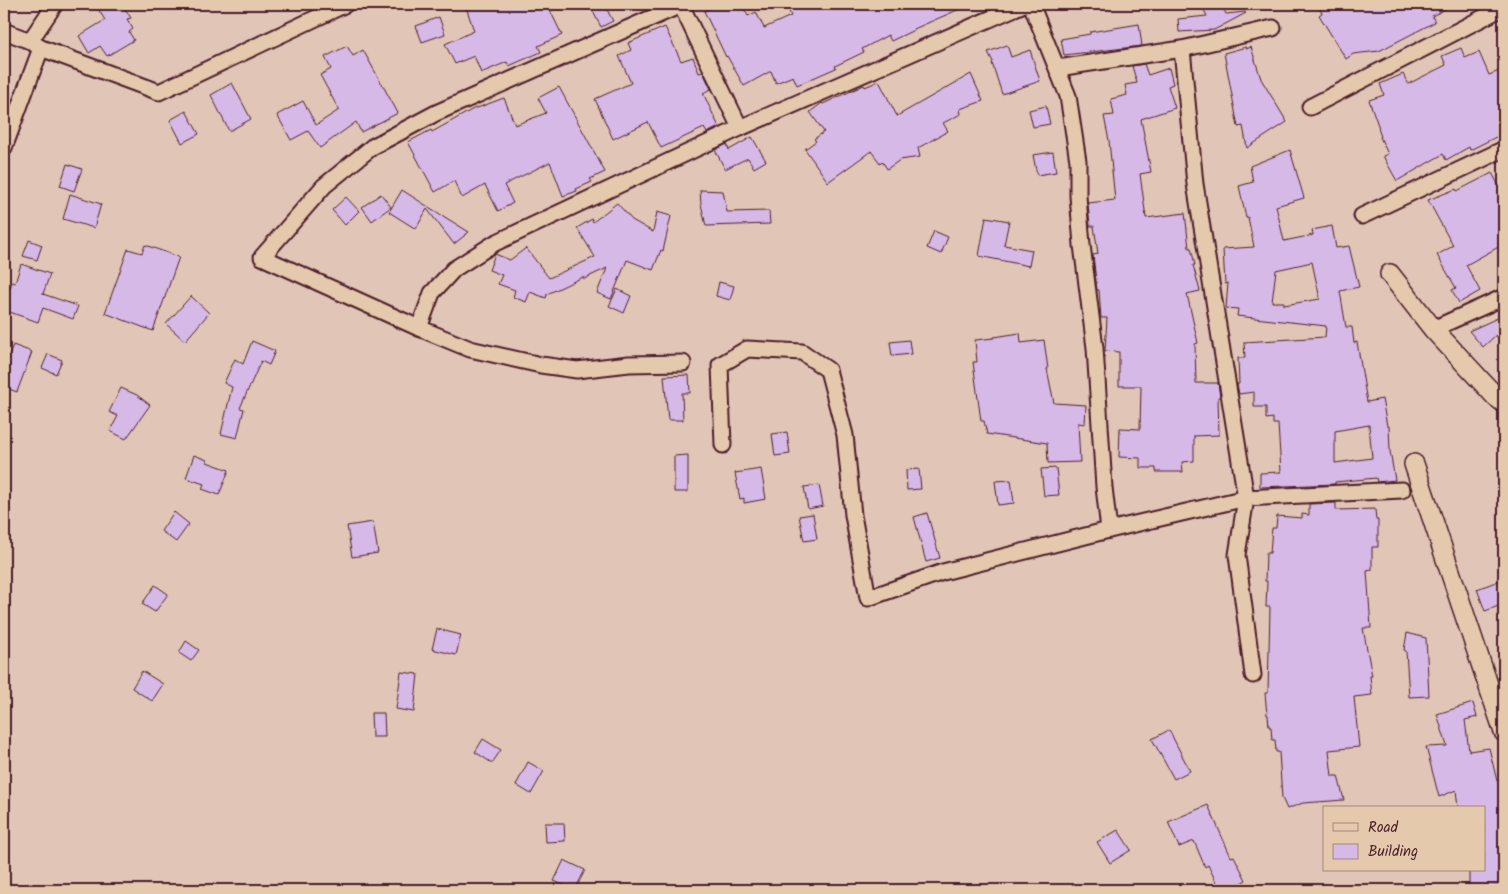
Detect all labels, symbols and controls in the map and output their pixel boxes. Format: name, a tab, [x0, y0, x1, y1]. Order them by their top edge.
legend	[1323, 806, 1486, 872]
text: Road	[1368, 816, 1399, 840]
text: Building	[1368, 840, 1418, 864]

